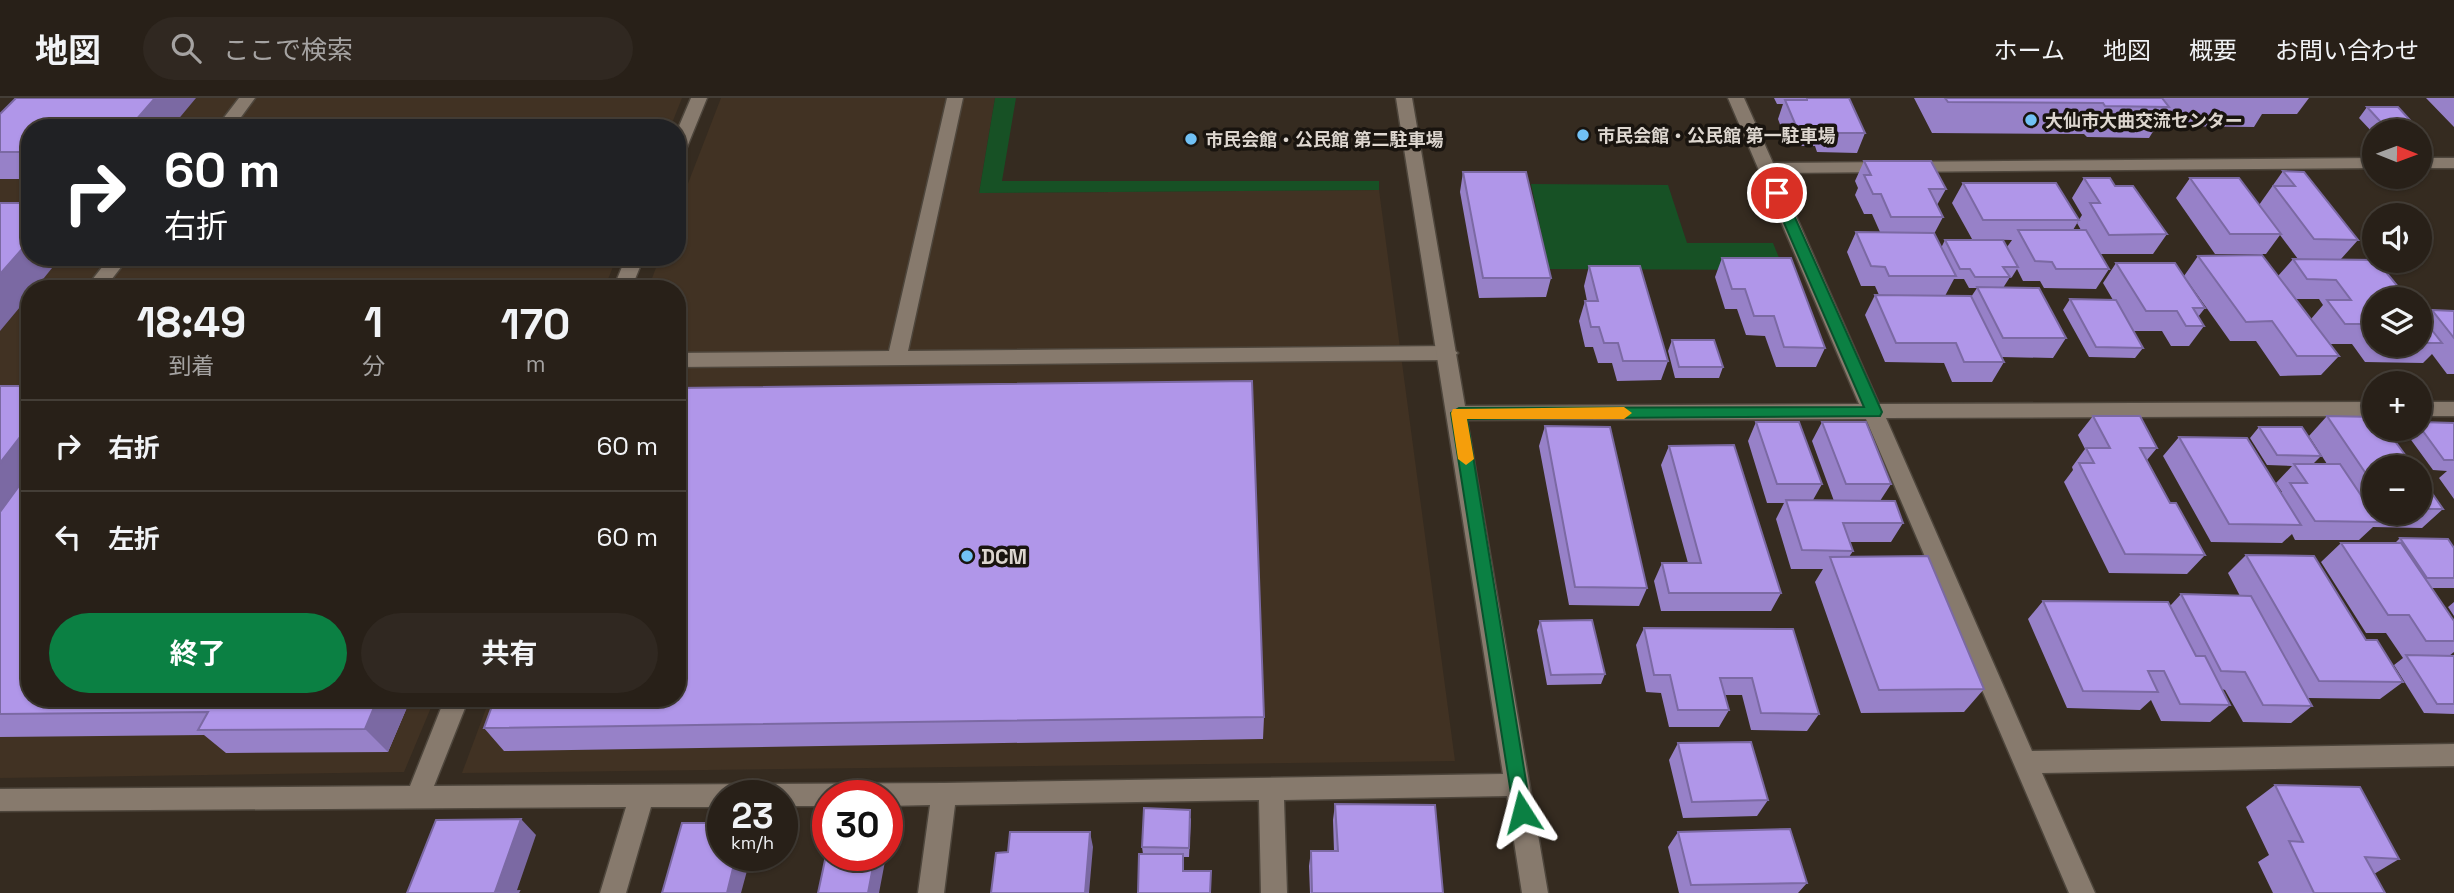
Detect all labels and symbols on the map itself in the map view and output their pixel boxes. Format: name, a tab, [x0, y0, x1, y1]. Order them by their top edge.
place label: 大仙市大曲交流センター	[2045, 109, 2243, 132]
marker: 大仙市大曲交流センター	[2023, 112, 2039, 128]
north arrow	[2362, 119, 2432, 189]
place label: 市民会館・公民館 第一駐車場	[1597, 124, 1836, 147]
marker: 市民会館・公民館 第一駐車場	[1575, 127, 1591, 143]
place label: 市民会館・公民館 第二駐車場	[1205, 128, 1444, 151]
marker: 市民会館・公民館 第二駐車場	[1183, 131, 1199, 147]
pin	[1747, 163, 1807, 223]
place label: DCM	[981, 543, 1027, 570]
marker: DCM	[959, 548, 975, 564]
position arrow	[1485, 775, 1559, 849]
speed limit sign: 30	[812, 780, 903, 871]

